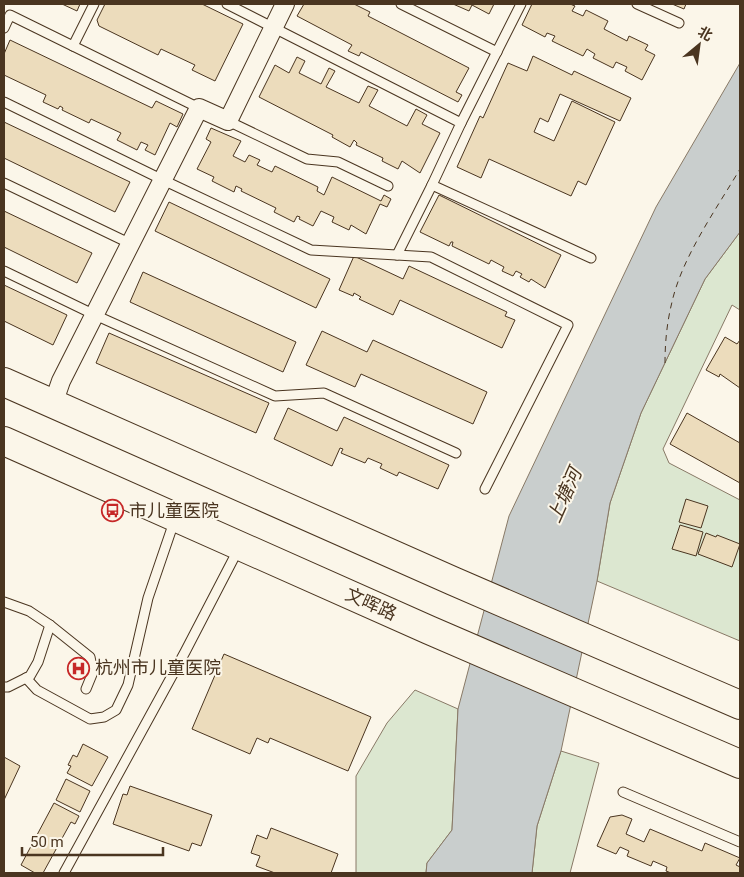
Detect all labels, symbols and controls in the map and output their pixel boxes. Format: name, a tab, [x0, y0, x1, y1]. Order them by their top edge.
north arrow	[674, 20, 724, 70]
text: 北	[695, 23, 715, 44]
water label: 上塘河	[542, 461, 588, 526]
bus stop icon: 市儿童医院	[101, 499, 125, 523]
place label: 市儿童医院	[129, 500, 219, 521]
street label: 文晖路	[342, 583, 400, 624]
hospital icon: 杭州市儿童医院	[67, 656, 91, 680]
place label: 杭州市儿童医院	[95, 657, 221, 678]
scale bar	[22, 824, 164, 856]
text: 50 m	[30, 833, 64, 851]

